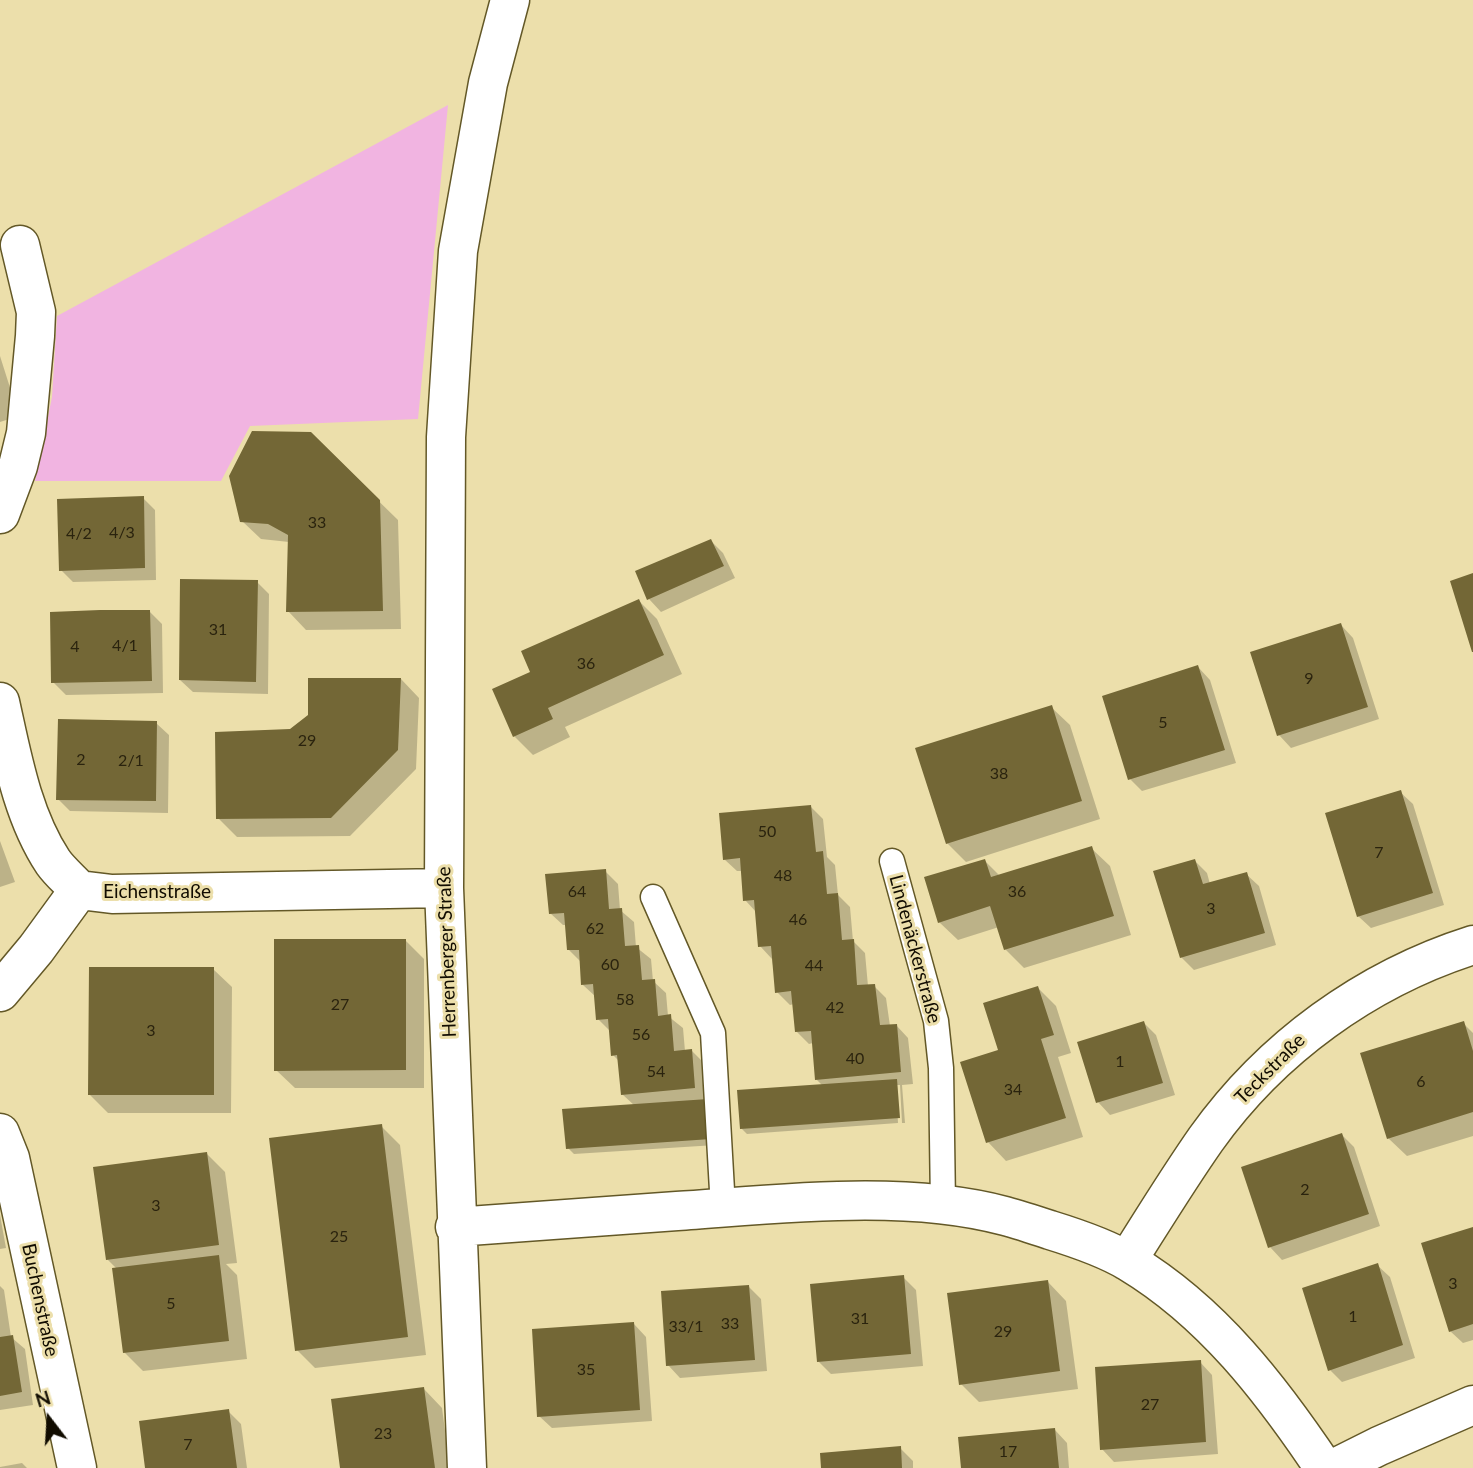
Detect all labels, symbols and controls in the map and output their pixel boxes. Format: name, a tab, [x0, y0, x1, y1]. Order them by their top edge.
house number: 33	[308, 513, 326, 533]
house number: 4/3	[109, 523, 135, 543]
house number: 4/2	[66, 524, 92, 544]
house number: 31	[209, 620, 227, 640]
house number: 4/1	[112, 636, 138, 656]
house number: 4	[70, 637, 80, 657]
house number: 36	[577, 654, 595, 674]
house number: 9	[1304, 669, 1314, 689]
house number: 5	[1158, 713, 1168, 733]
house number: 29	[298, 731, 316, 751]
house number: 2	[76, 750, 86, 770]
house number: 2/1	[118, 751, 144, 771]
house number: 38	[990, 764, 1008, 784]
house number: 50	[758, 822, 776, 842]
house number: 7	[1374, 843, 1384, 863]
street label: Herrenberger Straße	[433, 866, 461, 1038]
house number: 48	[774, 866, 792, 886]
street label: Lindenäckerstraße	[884, 872, 946, 1026]
street label: Eichenstraße	[103, 881, 211, 903]
house number: 64	[568, 882, 586, 902]
house number: 36	[1008, 882, 1026, 902]
house number: 3	[1206, 899, 1216, 919]
house number: 46	[789, 910, 807, 930]
house number: 62	[586, 919, 604, 939]
house number: 60	[601, 955, 619, 975]
house number: 44	[805, 956, 823, 976]
house number: 58	[616, 990, 634, 1010]
house number: 27	[331, 995, 349, 1015]
house number: 42	[826, 998, 844, 1018]
house number: 3	[146, 1021, 156, 1041]
house number: 56	[632, 1025, 650, 1045]
street label: Teckstraße	[1230, 1029, 1310, 1109]
house number: 40	[846, 1049, 864, 1069]
house number: 1	[1115, 1052, 1125, 1072]
house number: 54	[647, 1062, 665, 1082]
house number: 6	[1416, 1072, 1426, 1092]
house number: 34	[1004, 1080, 1022, 1100]
house number: 2	[1300, 1180, 1310, 1200]
house number: 3	[151, 1196, 161, 1216]
house number: 25	[330, 1227, 348, 1247]
street label: Buchenstraße	[17, 1241, 63, 1359]
house number: 3	[1448, 1274, 1458, 1294]
house number: 5	[166, 1294, 176, 1314]
house number: 1	[1348, 1307, 1358, 1327]
house number: 31	[851, 1309, 869, 1329]
house number: 33	[721, 1314, 739, 1334]
house number: 33/1	[668, 1317, 704, 1337]
house number: 29	[994, 1322, 1012, 1342]
house number: 35	[577, 1360, 595, 1380]
north arrow	[14, 1384, 84, 1454]
text: N	[32, 1385, 53, 1412]
house number: 27	[1141, 1395, 1159, 1415]
house number: 23	[374, 1424, 392, 1444]
house number: 7	[183, 1435, 193, 1455]
house number: 17	[999, 1442, 1017, 1462]

